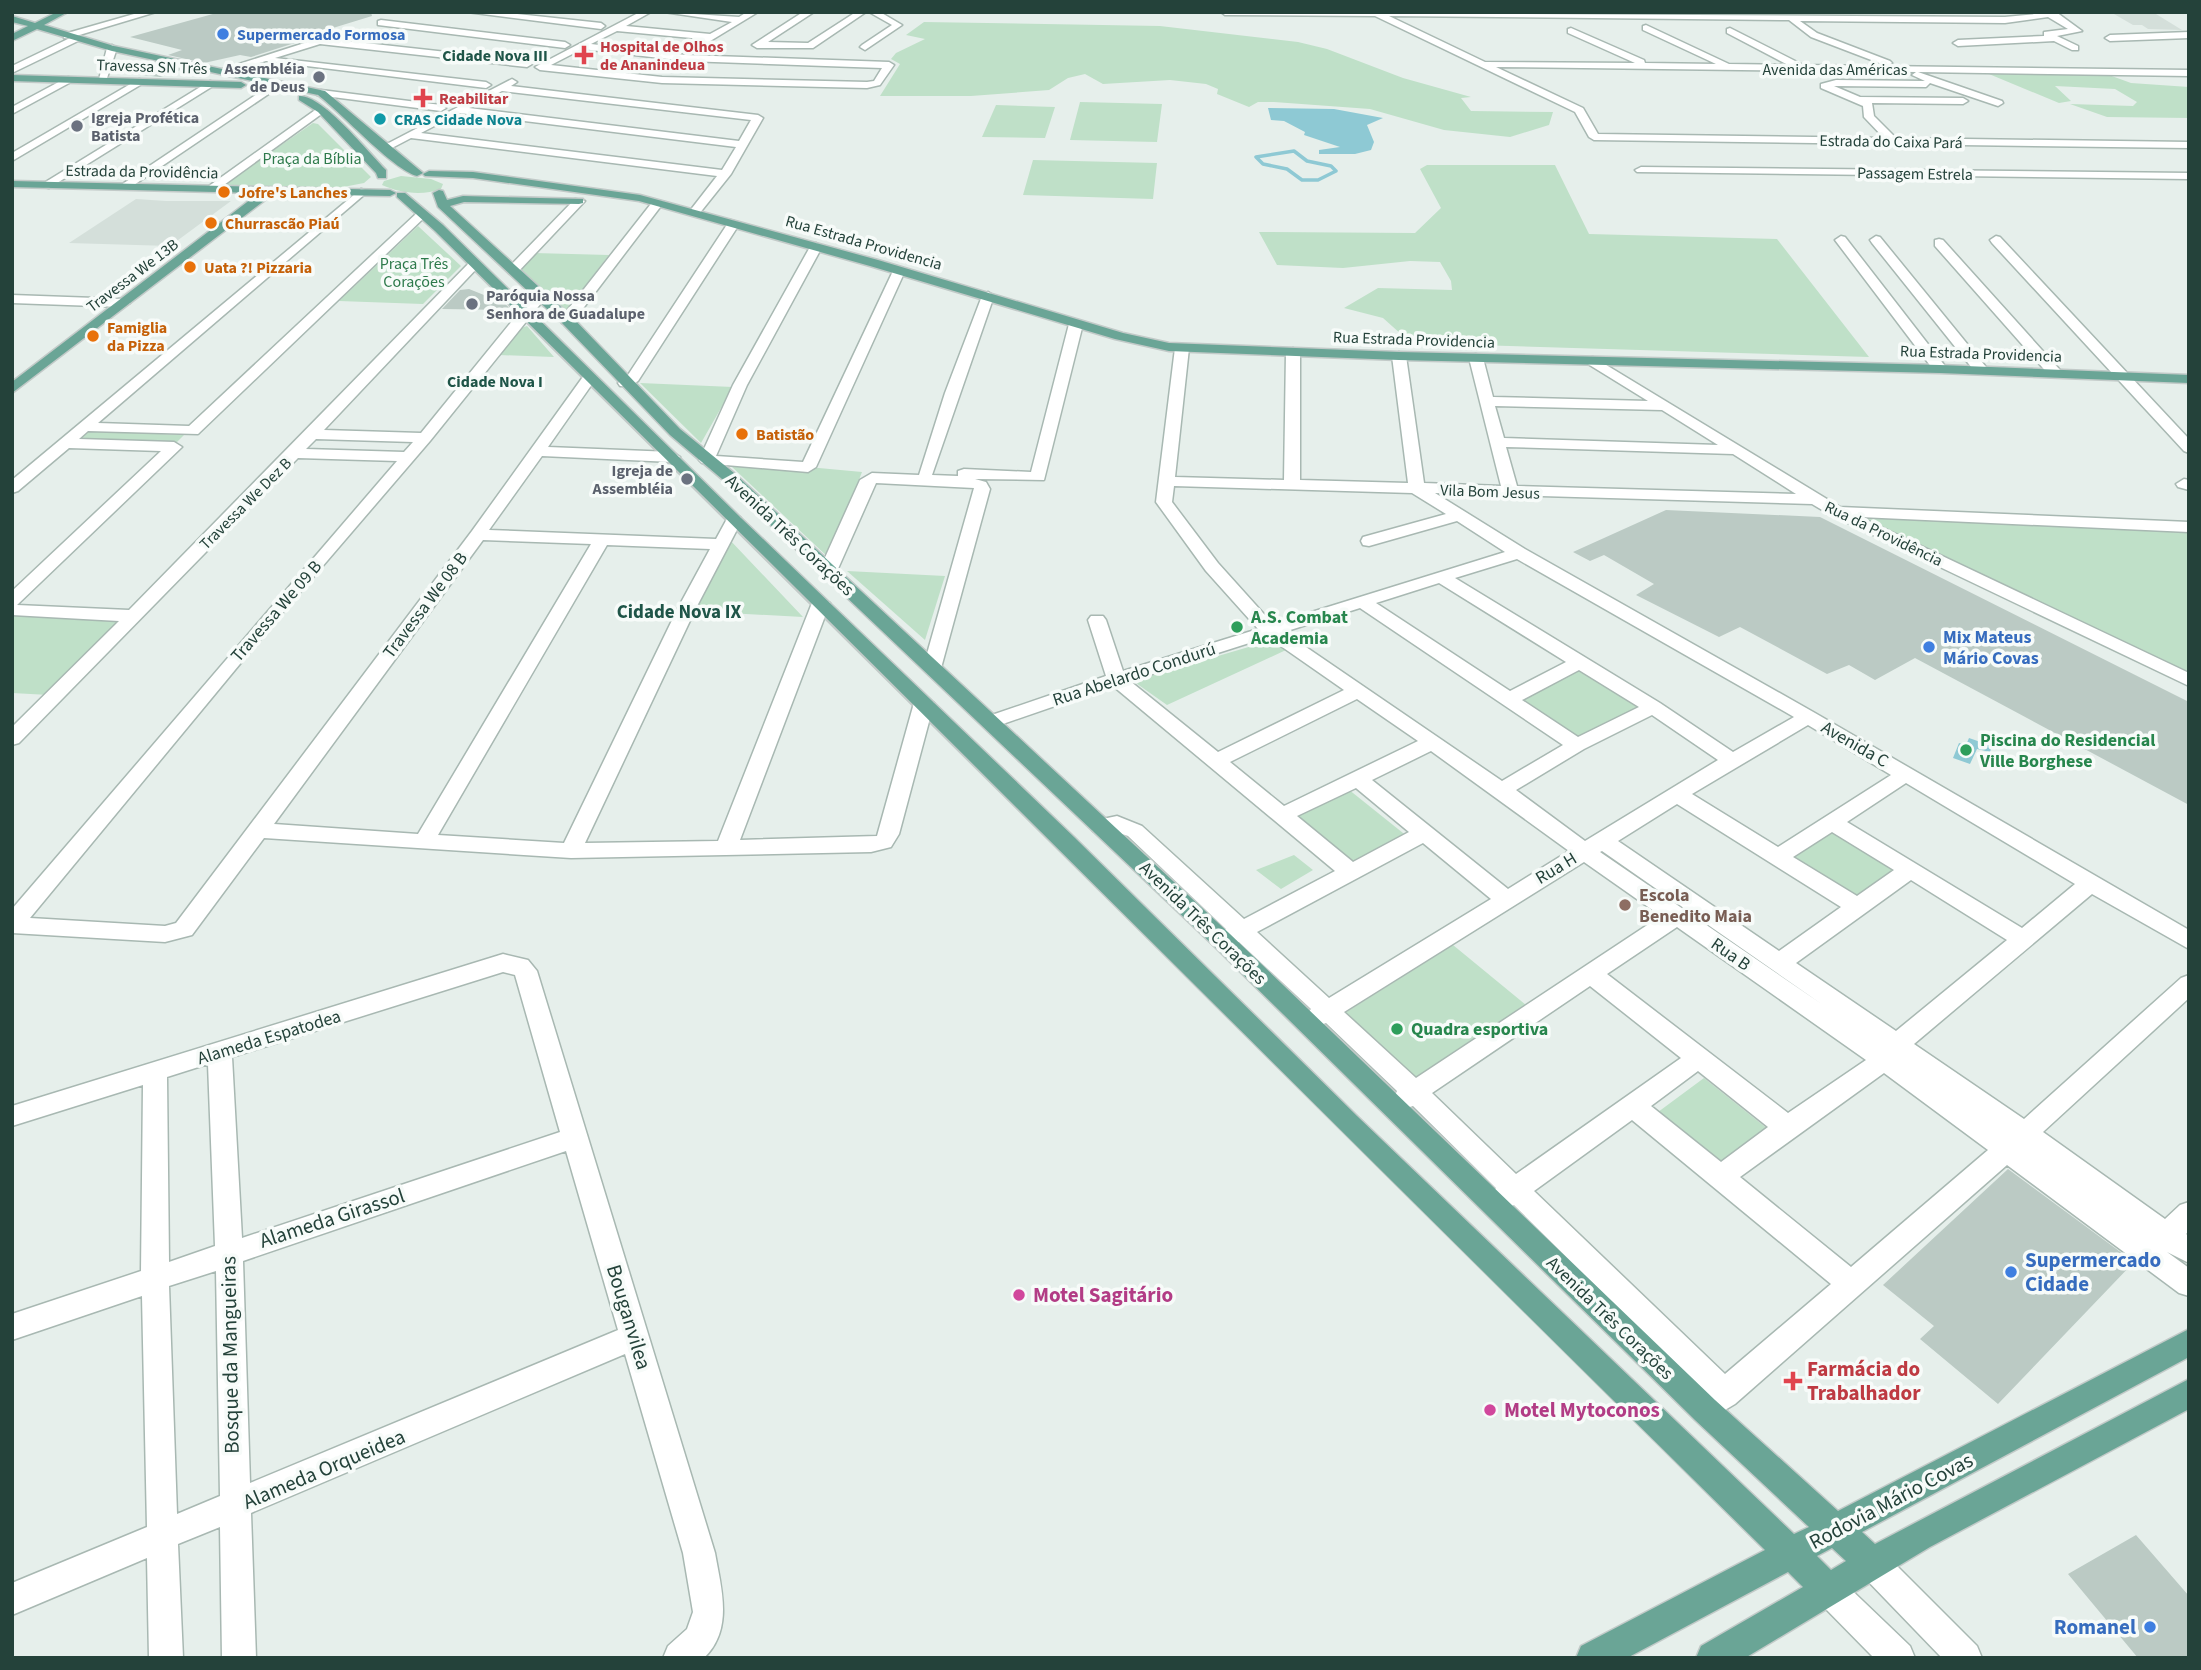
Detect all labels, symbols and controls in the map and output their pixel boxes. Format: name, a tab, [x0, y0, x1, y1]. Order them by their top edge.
place label: Supermercado Formosa	[237, 24, 405, 46]
marker: Supermercado Formosa	[215, 26, 231, 42]
place label: Hospital de Olhos de Ananindeua	[600, 36, 723, 76]
district label: Cidade Nova III	[442, 45, 548, 67]
marker: Hospital de Olhos de Ananindeua	[574, 45, 594, 65]
street label: Travessa SN Três	[96, 54, 208, 80]
place label: Assembléia de Deus	[224, 58, 305, 98]
street label: Avenida das Américas	[1763, 59, 1908, 81]
marker: Assembléia de Deus	[311, 69, 327, 85]
marker: Reabilitar	[413, 88, 433, 108]
place label: Reabilitar	[439, 88, 509, 110]
place label: Igreja Profética Batista	[91, 107, 199, 147]
place label: CRAS Cidade Nova	[394, 109, 522, 131]
marker: CRAS Cidade Nova	[372, 111, 388, 127]
marker: Igreja Profética Batista	[69, 118, 85, 134]
street label: Estrada do Caixa Pará	[1819, 130, 1963, 154]
park label: Praça da Bíblia	[262, 148, 362, 170]
street label: Estrada da Providência	[65, 160, 219, 184]
street label: Passagem Estrela	[1857, 162, 1973, 186]
place label: Jofre's Lanches	[238, 182, 348, 204]
marker: Jofre's Lanches	[216, 184, 232, 200]
street label: Rua Estrada Providencia	[783, 210, 945, 276]
place label: Churrascão Piaú	[225, 213, 340, 235]
marker: Churrascão Piaú	[203, 215, 219, 231]
street label: Travessa We 13B	[82, 234, 183, 318]
park label: Praça Três Corações	[380, 253, 449, 293]
place label: Uata ?! Pizzaria	[204, 257, 312, 279]
marker: Uata ?! Pizzaria	[182, 259, 198, 275]
place label: Paróquia Nossa Senhora de Guadalupe	[486, 285, 645, 325]
marker: Paróquia Nossa Senhora de Guadalupe	[464, 296, 480, 312]
place label: Famiglia da Pizza	[107, 317, 167, 357]
street label: Rua Estrada Providencia	[1333, 326, 1495, 354]
marker: Famiglia da Pizza	[85, 328, 101, 344]
street label: Rua Estrada Providencia	[1900, 340, 2062, 368]
district label: Cidade Nova I	[447, 371, 543, 393]
place label: Batistão	[756, 424, 814, 446]
marker: Batistão	[734, 426, 750, 442]
street label: Travessa We Dez B	[195, 453, 297, 555]
place label: Igreja de Assembléia	[592, 460, 673, 500]
street label: Avenida Três Corações	[720, 469, 860, 602]
marker: Igreja de Assembléia	[679, 471, 695, 487]
street label: Vila Bom Jesus	[1440, 479, 1540, 505]
street label: Rua da Providência	[1821, 496, 1946, 572]
street label: Travessa We 08 B	[377, 547, 474, 664]
street label: Travessa We 09 B	[225, 555, 328, 668]
district label: Cidade Nova IX	[617, 599, 742, 626]
place label: A.S. Combat Academia	[1250, 605, 1348, 651]
marker: A.S. Combat Academia	[1229, 619, 1245, 635]
place label: Mix Mateus Mário Covas	[1943, 625, 2039, 671]
street label: Rua Abelardo Condurú	[1049, 636, 1219, 713]
marker: Mix Mateus Mário Covas	[1921, 639, 1937, 655]
street label: Avenida C	[1816, 715, 1893, 774]
place label: Piscina do Residencial Ville Borghese	[1979, 728, 2155, 774]
marker: Piscina do Residencial Ville Borghese	[1958, 742, 1974, 758]
street label: Rua H	[1531, 846, 1582, 891]
street label: Avenida Três Corações	[1134, 856, 1272, 991]
place label: Escola Benedito Maia	[1639, 883, 1752, 929]
marker: Escola Benedito Maia	[1617, 897, 1633, 913]
street label: Rua B	[1706, 932, 1756, 977]
street label: Alameda Espatodea	[194, 1004, 344, 1071]
place label: Quadra esportiva	[1411, 1017, 1548, 1042]
marker: Quadra esportiva	[1389, 1021, 1405, 1037]
street label: Alameda Girassol	[255, 1180, 409, 1256]
place label: Supermercado Cidade	[2025, 1245, 2161, 1299]
street label: Avenida Três Corações	[1541, 1251, 1679, 1386]
street label: Bosque da Mangueiras	[213, 1256, 247, 1454]
street label: Bouganvilea	[599, 1261, 659, 1373]
marker: Supermercado Cidade	[2003, 1264, 2019, 1280]
place label: Motel Sagitário	[1033, 1280, 1173, 1310]
marker: Motel Sagitário	[1011, 1287, 1027, 1303]
place label: Farmácia do Trabalhador	[1807, 1354, 1921, 1408]
marker: Farmácia do Trabalhador	[1785, 1373, 1801, 1389]
place label: Motel Mytoconos	[1504, 1395, 1660, 1425]
marker: Motel Mytoconos	[1482, 1402, 1498, 1418]
street label: Alameda Orqueidea	[238, 1421, 410, 1517]
street label: Rodovia Mário Covas	[1804, 1445, 1978, 1557]
place label: Romanel	[2054, 1612, 2136, 1642]
marker: Romanel	[2142, 1619, 2158, 1635]

